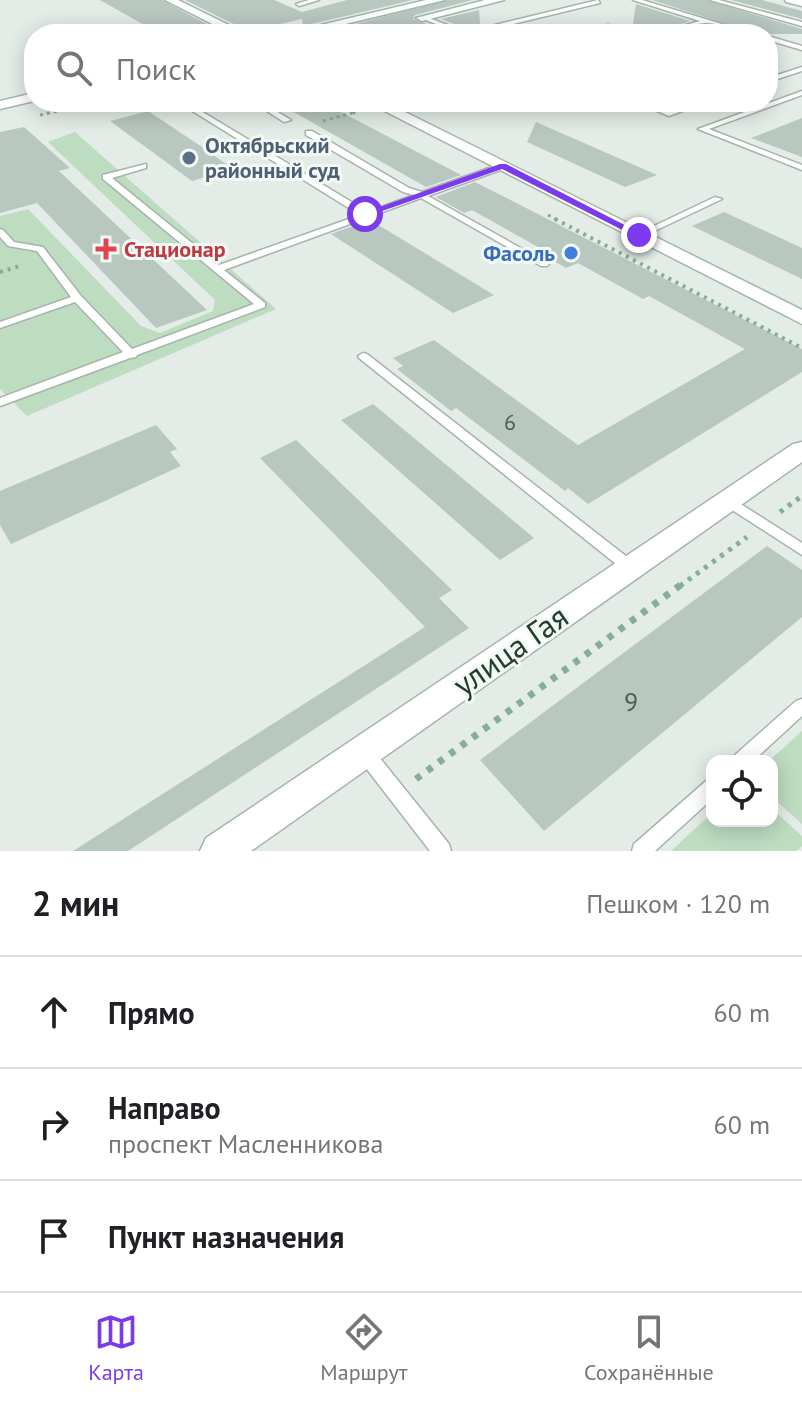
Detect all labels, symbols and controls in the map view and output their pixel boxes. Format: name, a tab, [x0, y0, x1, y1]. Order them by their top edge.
search box	[24, 24, 778, 112]
icon: search	[52, 46, 96, 90]
text: Поиск	[116, 49, 196, 88]
place label: Октябрьский районный суд	[205, 131, 340, 184]
marker: Октябрьский районный суд	[180, 149, 198, 167]
route start	[347, 196, 383, 232]
route end	[621, 217, 657, 253]
place label: Стационар	[124, 235, 226, 263]
marker: Стационар	[95, 238, 117, 260]
place label: Фасоль	[483, 239, 555, 267]
marker: Фасоль	[562, 244, 580, 262]
house number: 6	[504, 408, 516, 436]
street label: улица Гая	[444, 595, 576, 705]
house number: 9	[624, 685, 638, 718]
map controls	[706, 755, 778, 827]
button: locate	[706, 755, 778, 827]
text: 2 мин	[32, 881, 119, 925]
text: Пешком · 120 m	[586, 887, 770, 920]
icon: ahead	[32, 990, 76, 1034]
text: Прямо	[108, 993, 195, 1032]
text: 60 m	[714, 996, 770, 1029]
text: Направо	[108, 1088, 221, 1127]
icon: right	[32, 1102, 76, 1146]
text: 60 m	[714, 1108, 770, 1141]
text: проспект Масленникова	[108, 1127, 383, 1160]
icon: arrive	[32, 1214, 76, 1258]
text: Пункт назначения	[108, 1217, 344, 1256]
tab: Карта	[88, 1310, 144, 1386]
tab: Маршрут	[320, 1310, 407, 1386]
tab: Сохранённые	[584, 1310, 714, 1386]

